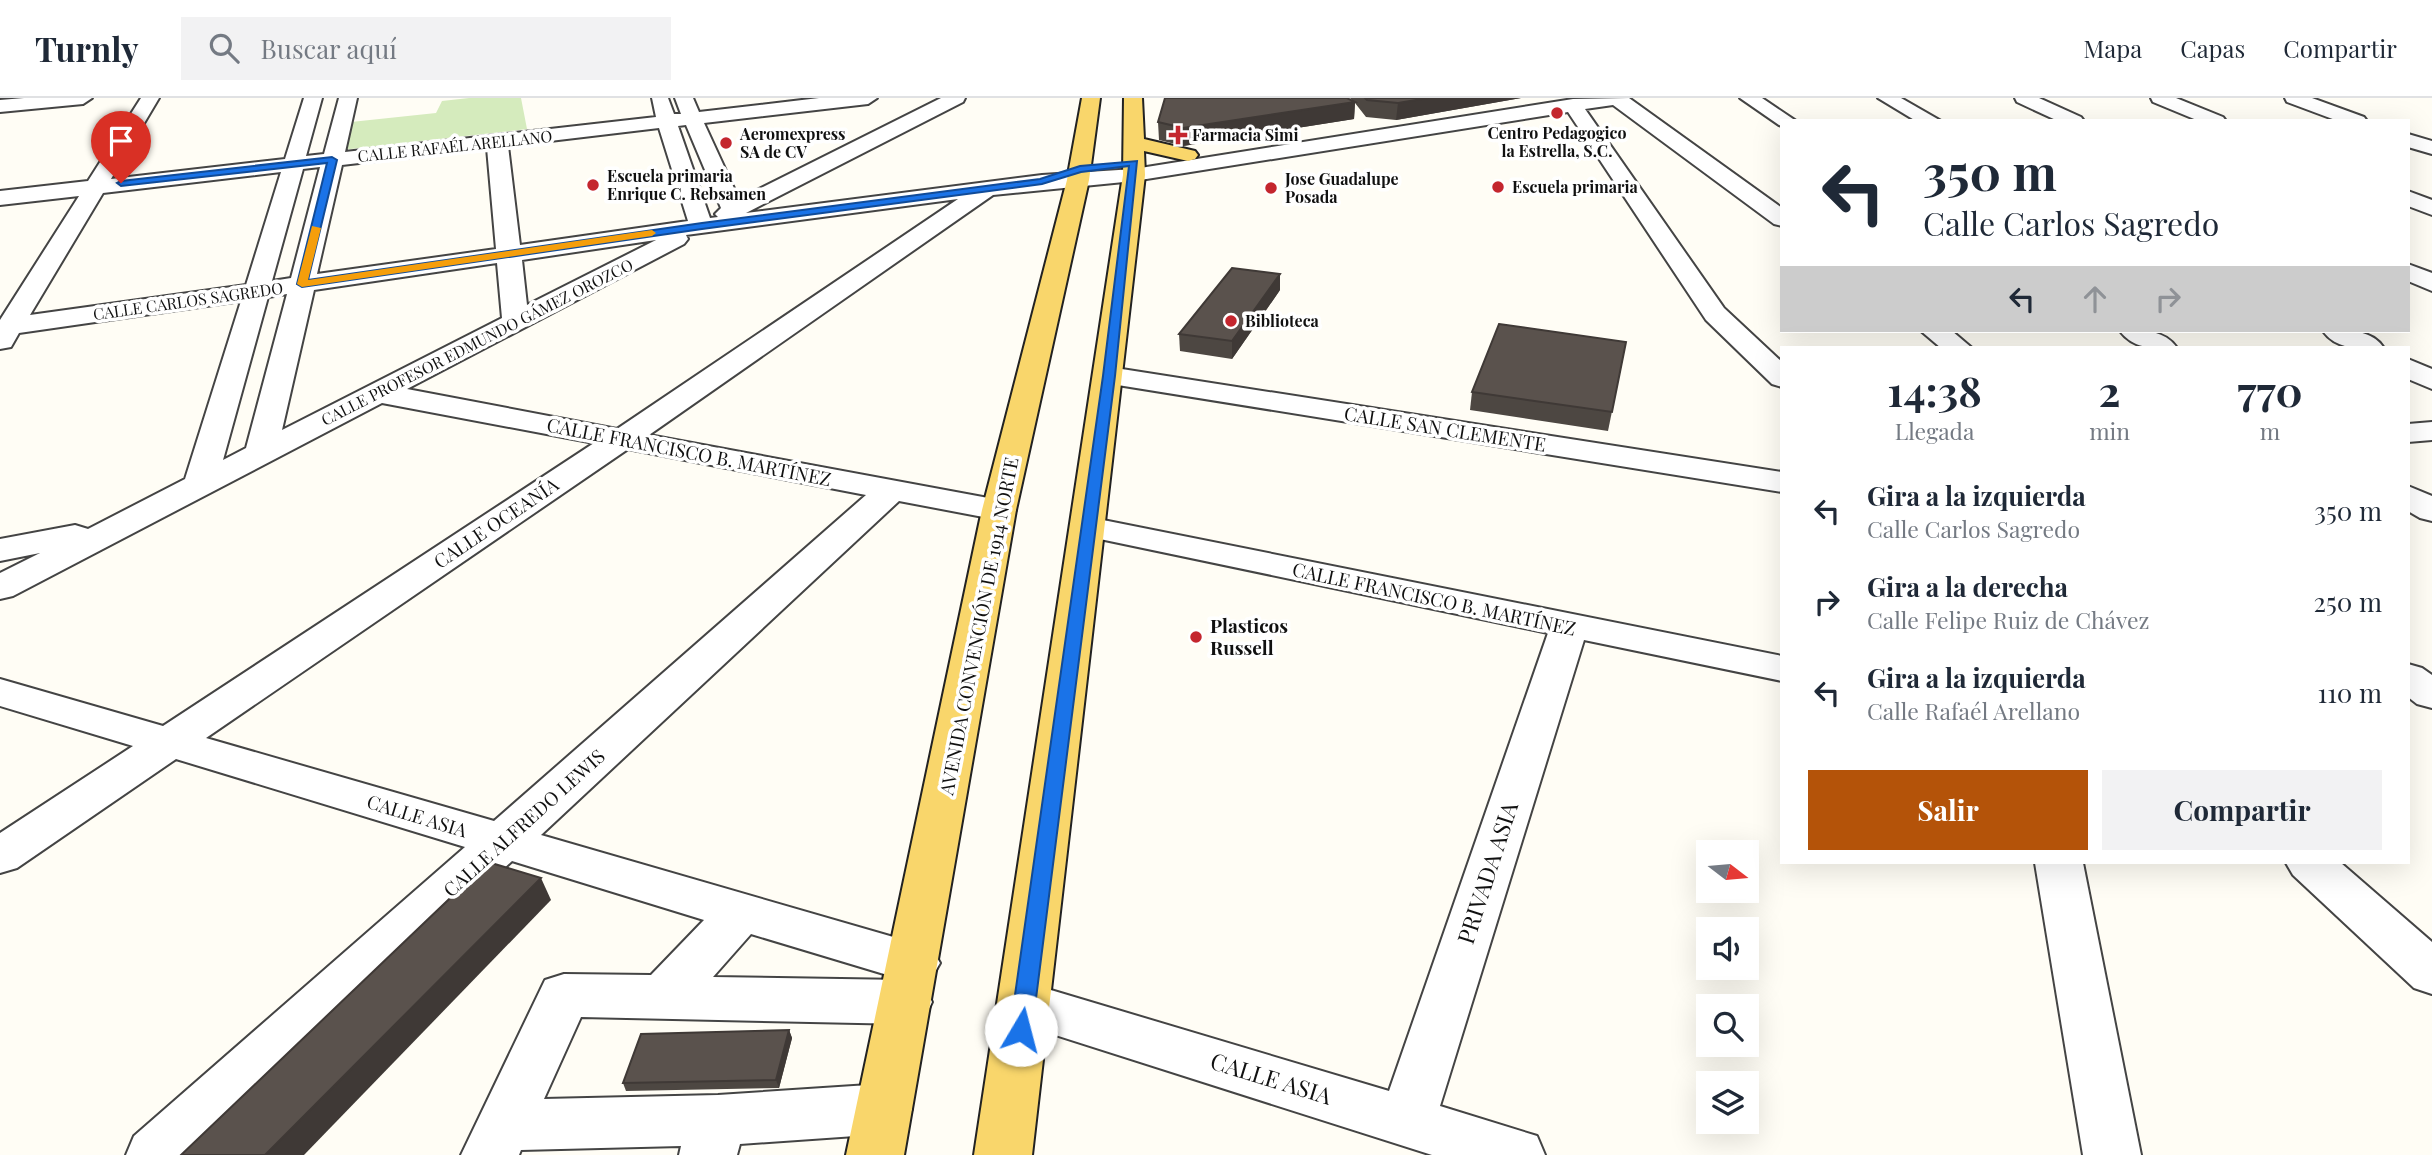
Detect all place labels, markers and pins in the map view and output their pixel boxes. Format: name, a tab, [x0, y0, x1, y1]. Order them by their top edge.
marker: Centro Pedagogico la Estrella, S.C.	[1549, 105, 1565, 121]
pin	[91, 111, 151, 183]
place label: Centro Pedagogico la Estrella, S.C.	[1487, 122, 1627, 161]
place label: Aeromexpress SA de CV	[739, 123, 846, 162]
place label: Farmacia Simi	[1192, 124, 1299, 145]
marker: Farmacia Simi	[1170, 127, 1186, 143]
marker: Aeromexpress SA de CV	[718, 135, 734, 151]
place label: Escuela primaria Enrique C. Rebsamen	[607, 165, 766, 204]
place label: Jose Guadalupe Posada	[1284, 168, 1399, 207]
place label: Escuela primaria	[1512, 176, 1639, 197]
marker: Escuela primaria Enrique C. Rebsamen	[585, 177, 601, 193]
marker: Escuela primaria	[1490, 179, 1506, 195]
marker: Jose Guadalupe Posada	[1263, 180, 1279, 196]
place label: Biblioteca	[1245, 310, 1320, 331]
marker: Biblioteca	[1223, 313, 1239, 329]
place label: Plasticos Russell	[1210, 612, 1288, 660]
marker: Plasticos Russell	[1188, 629, 1204, 645]

